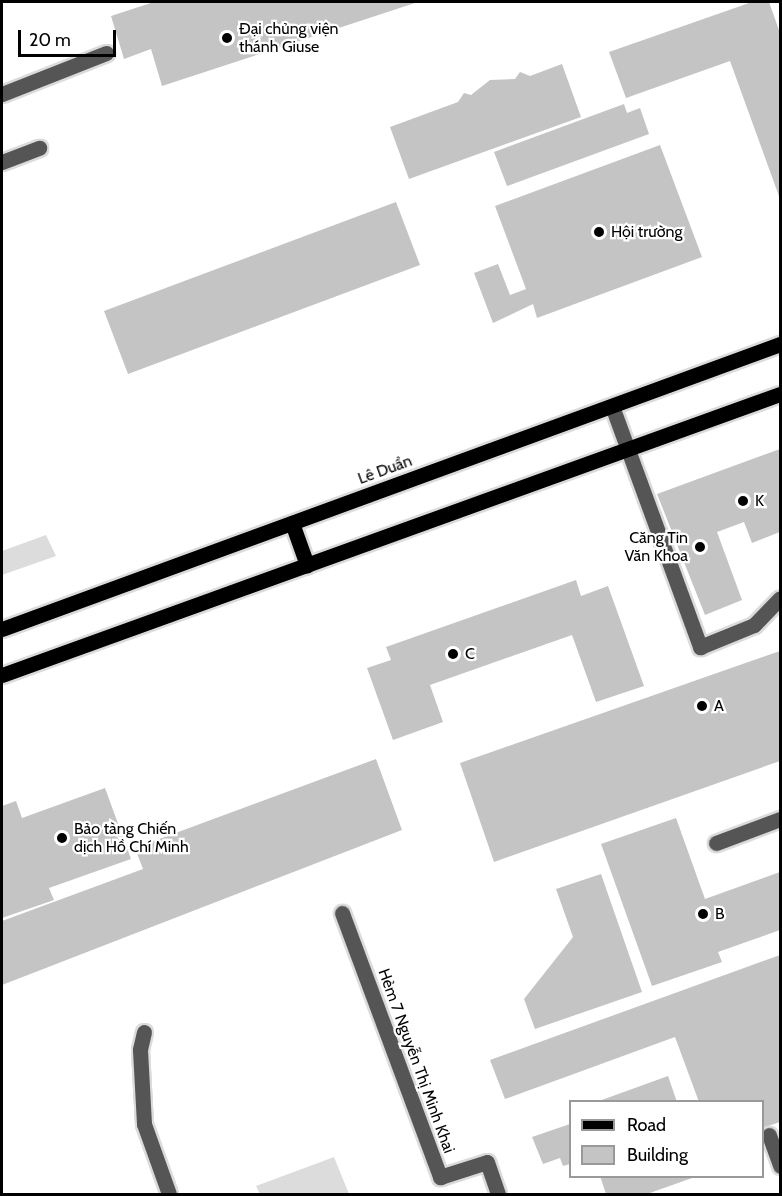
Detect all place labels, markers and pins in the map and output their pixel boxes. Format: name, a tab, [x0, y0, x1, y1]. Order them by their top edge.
place label: Đại chủng viện thánh Giuse	[239, 19, 339, 57]
marker: Đại chủng viện thánh Giuse	[220, 31, 234, 45]
place label: Hội trường	[611, 222, 682, 242]
marker: Hội trường	[592, 225, 606, 239]
place label: K	[755, 491, 764, 511]
marker: K	[736, 494, 750, 508]
place label: Căng Tin Văn Khoa	[624, 528, 688, 566]
marker: Căng Tin Văn Khoa	[693, 540, 707, 554]
place label: C	[465, 644, 475, 664]
marker: C	[446, 647, 460, 661]
place label: A	[714, 696, 724, 716]
marker: A	[695, 699, 709, 713]
place label: Bảo tàng Chiến dịch Hồ Chí Minh	[74, 819, 189, 857]
marker: Bảo tàng Chiến dịch Hồ Chí Minh	[55, 831, 69, 845]
place label: B	[715, 904, 725, 924]
marker: B	[696, 907, 710, 921]

